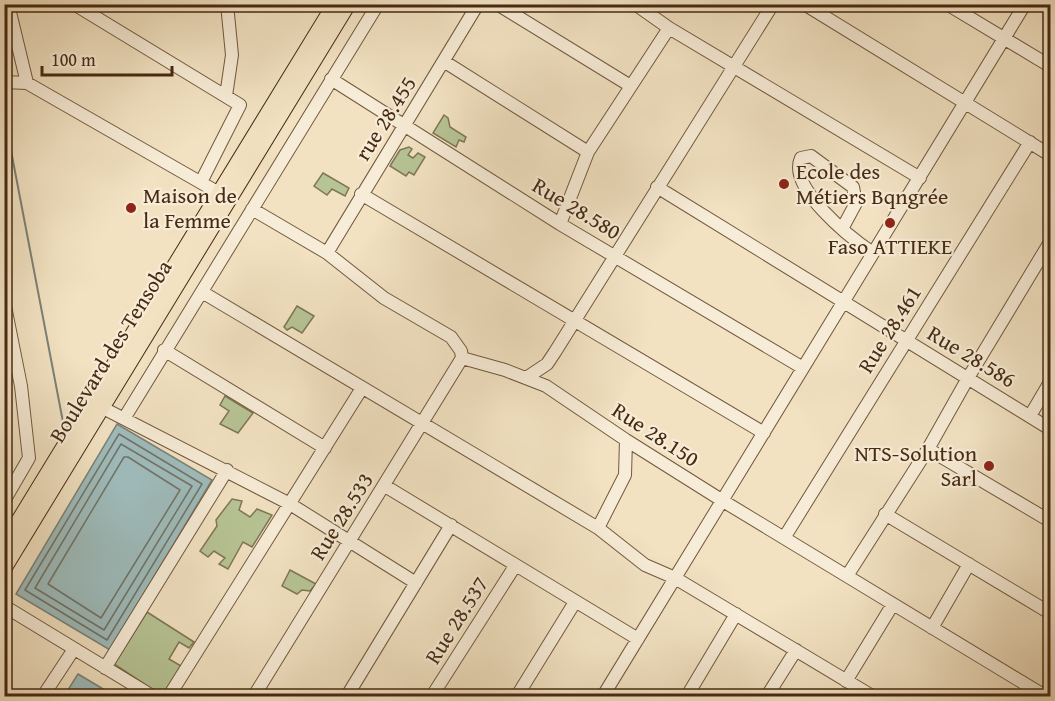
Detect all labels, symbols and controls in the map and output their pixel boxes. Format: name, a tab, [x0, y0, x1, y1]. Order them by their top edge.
scale bar	[42, 39, 172, 77]
text: 100 m	[51, 46, 96, 73]
street label: rue 28.455	[346, 69, 424, 167]
place label: Ecole des Métiers Bqngrée	[796, 155, 948, 212]
street label: Rue 28.580	[527, 169, 627, 247]
marker: Ecole des Métiers Bqngrée	[777, 177, 791, 191]
place label: Maison de la Femme	[143, 179, 237, 236]
marker: Maison de la Femme	[124, 201, 138, 215]
marker: Faso ATTIEKE	[883, 216, 897, 230]
place label: Faso ATTIEKE	[828, 230, 952, 262]
street label: Boulevard des Tensoba	[41, 253, 180, 449]
street label: Rue 28.461	[849, 279, 929, 379]
street label: Rue 28.586	[922, 317, 1022, 395]
street label: Rue 28.150	[606, 394, 706, 474]
place label: NTS-Solution Sarl	[854, 437, 978, 494]
marker: NTS-Solution Sarl	[982, 459, 996, 473]
street label: Rue 28.533	[301, 466, 381, 566]
street label: Rue 28.537	[416, 570, 496, 670]

